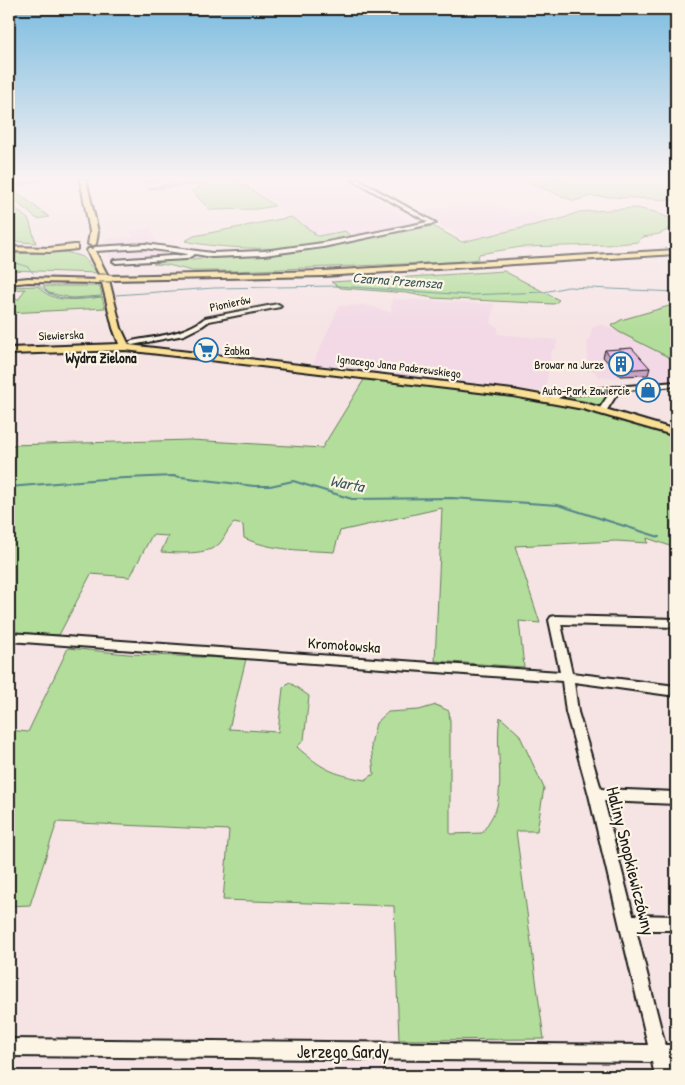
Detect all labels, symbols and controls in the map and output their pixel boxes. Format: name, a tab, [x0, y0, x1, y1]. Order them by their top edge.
water label: Czarna Przemsza	[352, 267, 444, 293]
street label: Pionierów	[208, 290, 252, 316]
street label: Siewierska	[38, 326, 84, 344]
supermarket icon: Żabka	[193, 337, 219, 363]
place label: Żabka	[224, 342, 250, 359]
district label: Wydra Zielona	[65, 348, 137, 369]
street label: Ignacego Jana Paderewskiego	[336, 350, 462, 382]
building icon: Browar na Jurze	[608, 351, 634, 377]
place label: Browar na Jurze	[534, 356, 604, 373]
shop icon: Auto-Park Zawiercie	[635, 377, 661, 403]
place label: Auto-Park Zawiercie	[542, 382, 630, 399]
water label: Warta	[328, 469, 368, 497]
street label: Kromołowska	[307, 632, 381, 658]
street label: Haliny Snopkiewiczówny	[600, 784, 662, 938]
street label: Jerzego Gardy	[297, 1039, 390, 1064]

